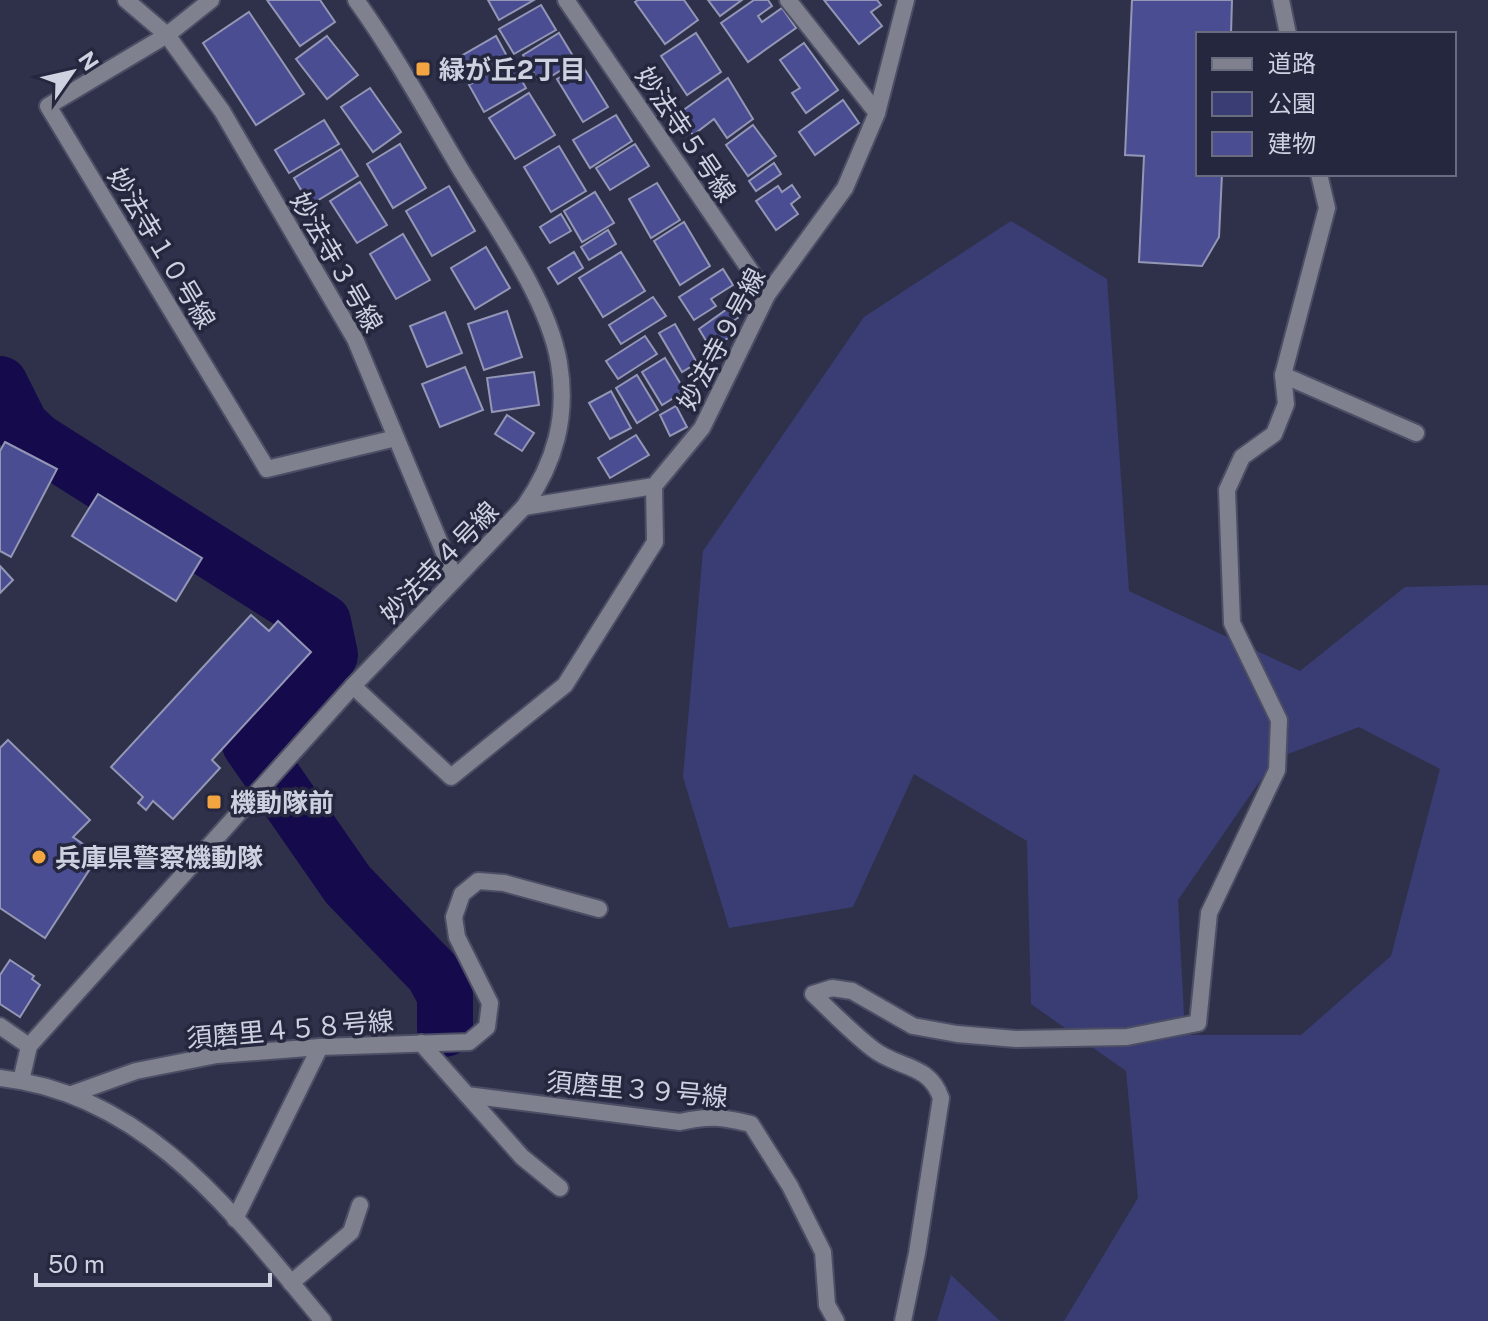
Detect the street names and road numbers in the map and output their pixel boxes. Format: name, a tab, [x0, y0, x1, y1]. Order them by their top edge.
street label: 妙法寺５号線	[630, 61, 742, 207]
street label: 妙法寺１０号線	[102, 162, 222, 334]
street label: 妙法寺３号線	[285, 187, 389, 337]
street label: 妙法寺９号線	[671, 263, 771, 415]
street label: 妙法寺４号線	[374, 495, 504, 629]
street label: 須磨里４５８号線	[185, 1004, 395, 1054]
street label: 須磨里３９号線	[545, 1066, 729, 1112]

